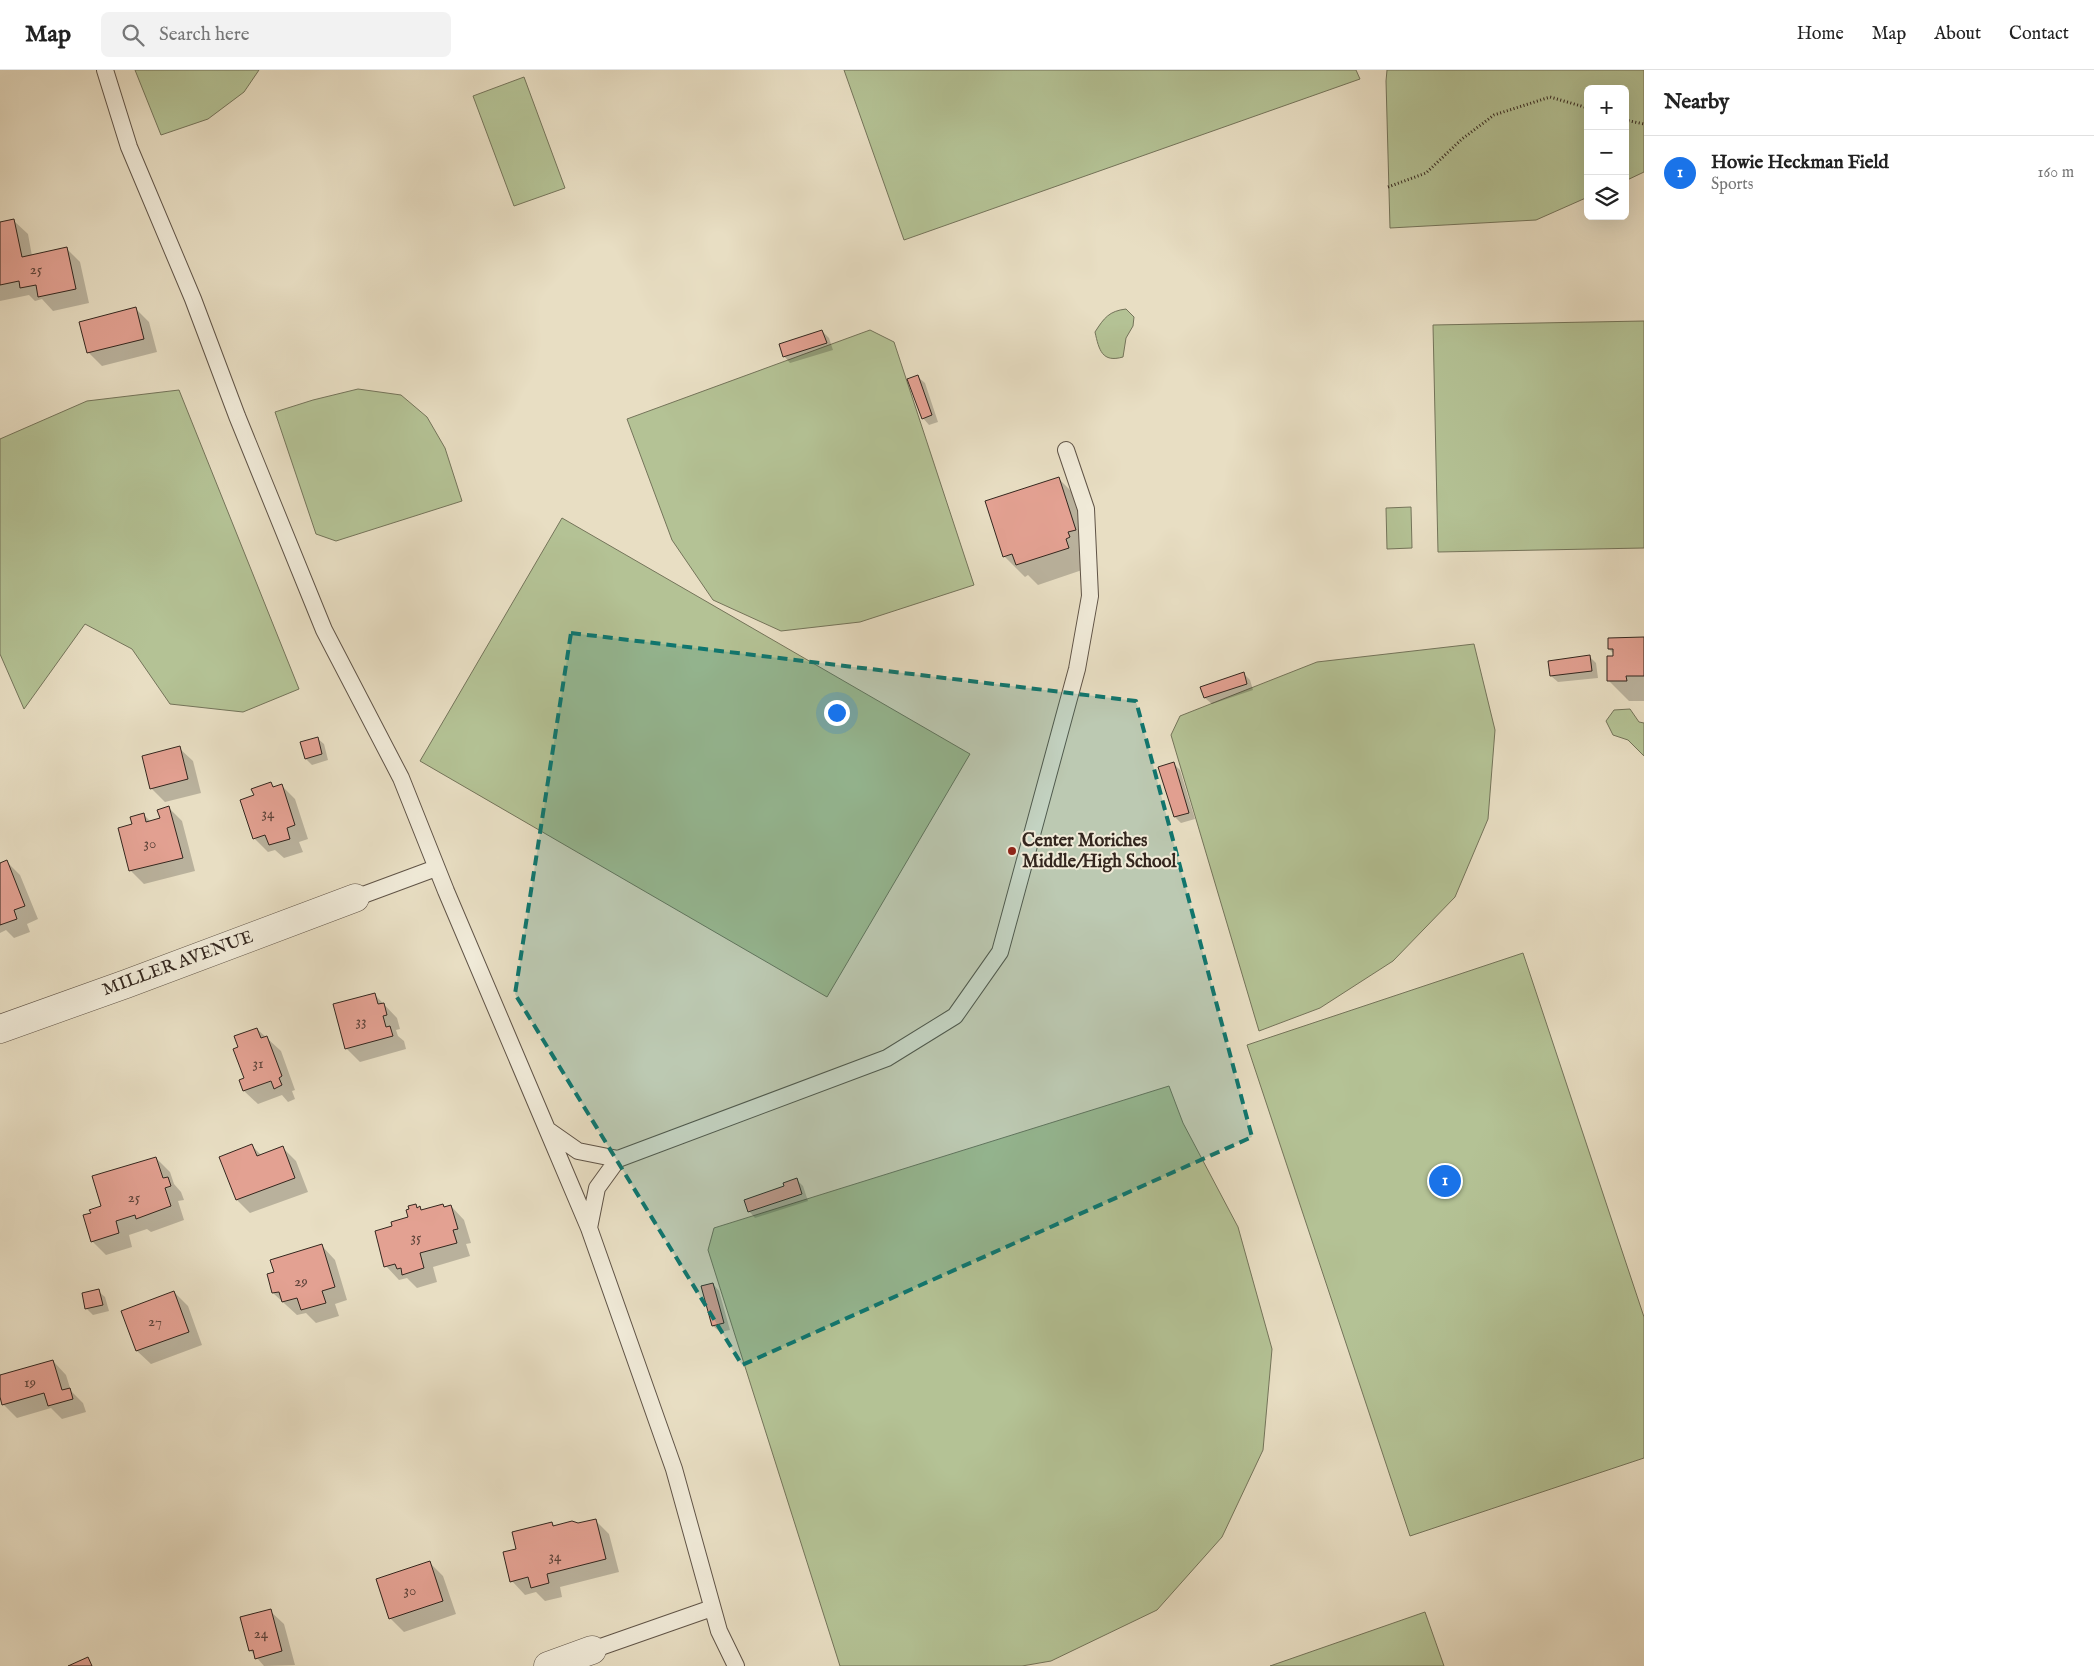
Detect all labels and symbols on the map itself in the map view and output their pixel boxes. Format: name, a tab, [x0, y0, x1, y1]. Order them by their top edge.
house number: 25	[30, 260, 43, 279]
your location	[824, 700, 850, 726]
house number: 34	[262, 804, 275, 823]
place label: Center Moriches Middle/High School	[1022, 830, 1177, 874]
house number: 30	[144, 834, 156, 853]
marker: Center Moriches Middle/High School	[1006, 845, 1018, 857]
street label: MILLER AVENUE	[99, 926, 257, 1002]
house number: 33	[355, 1012, 367, 1031]
house number: 31	[252, 1054, 264, 1073]
pin: 1	[1429, 1162, 1461, 1200]
house number: 25	[128, 1188, 141, 1207]
house number: 35	[410, 1228, 422, 1247]
house number: 29	[294, 1272, 308, 1291]
house number: 27	[148, 1312, 162, 1331]
house number: 19	[24, 1373, 36, 1392]
house number: 34	[549, 1547, 562, 1566]
house number: 30	[404, 1581, 416, 1600]
house number: 24	[254, 1624, 269, 1643]

